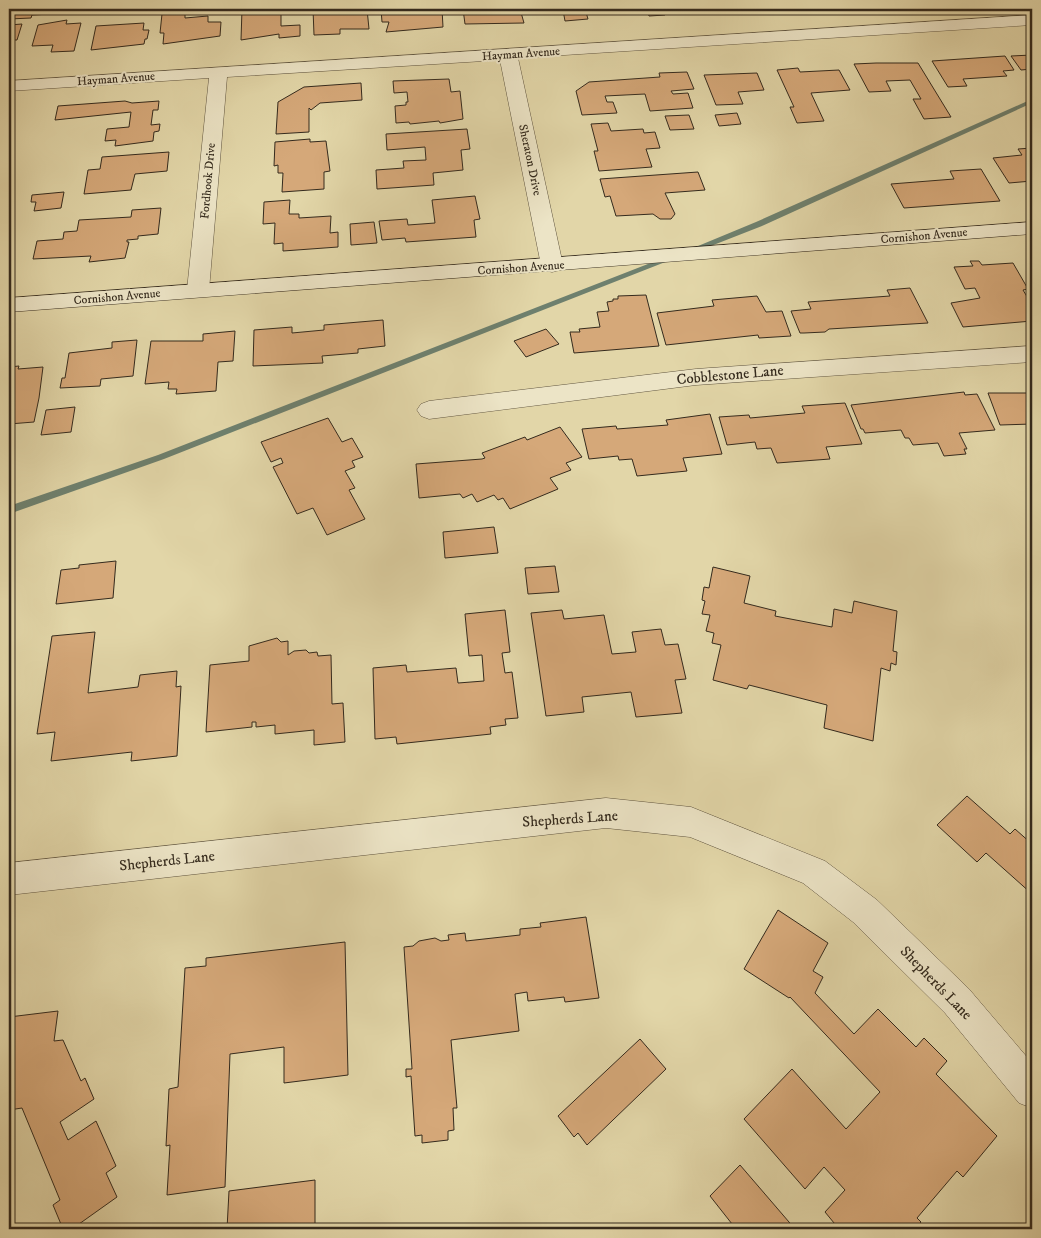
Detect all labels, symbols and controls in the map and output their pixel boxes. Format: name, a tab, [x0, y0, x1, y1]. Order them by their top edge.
street label: Hayman Avenue	[481, 44, 561, 64]
street label: Hayman Avenue	[76, 69, 156, 89]
street label: Sheraton Drive	[515, 123, 545, 197]
street label: Fordhook Drive	[197, 142, 219, 220]
street label: Cornishon Avenue	[880, 225, 968, 247]
street label: Cornishon Avenue	[477, 257, 565, 279]
street label: Cornishon Avenue	[73, 286, 161, 308]
street label: Cobblestone Lane	[676, 361, 784, 389]
street label: Shepherds Lane	[522, 806, 618, 832]
street label: Shepherds Lane	[118, 847, 216, 875]
street label: Shepherds Lane	[896, 942, 976, 1024]

